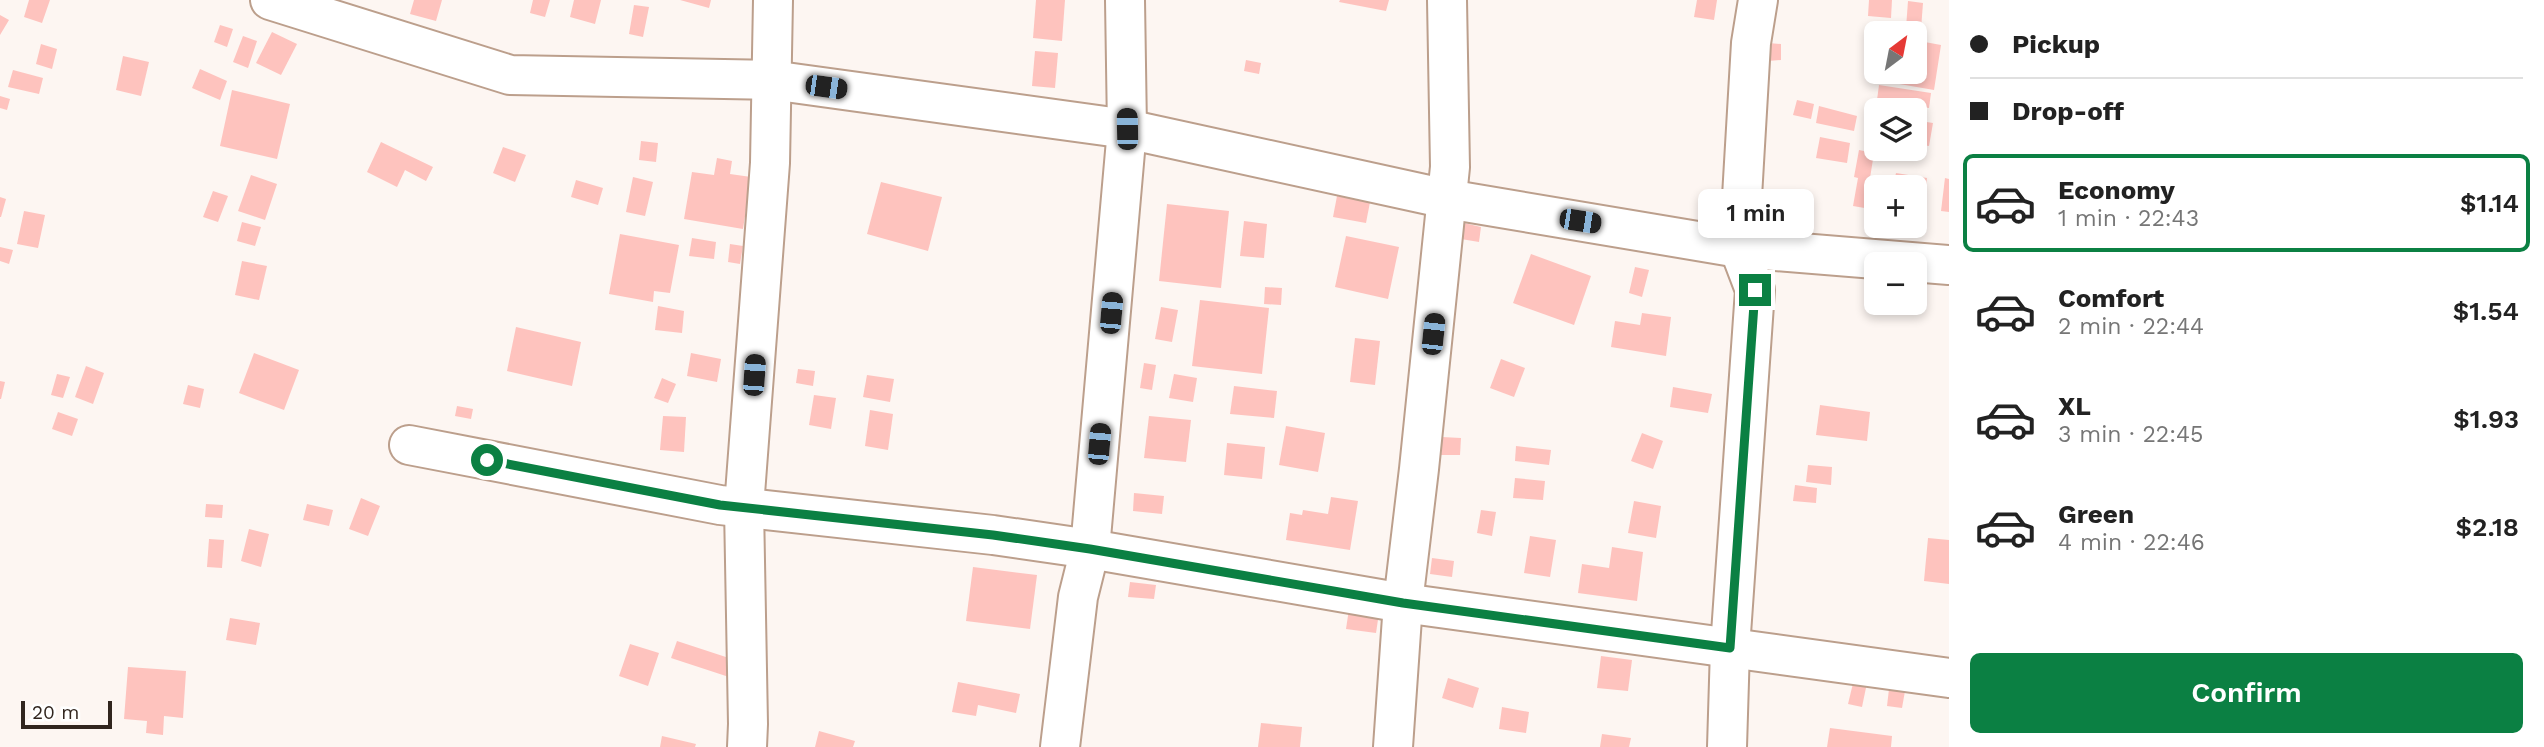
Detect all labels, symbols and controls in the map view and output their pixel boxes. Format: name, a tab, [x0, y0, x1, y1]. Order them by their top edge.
north arrow	[1864, 21, 1927, 84]
map controls	[1864, 21, 1927, 315]
text: Pickup	[2012, 29, 2100, 59]
car	[804, 74, 849, 100]
text: Drop-off	[2012, 96, 2124, 126]
button: layers	[1864, 98, 1927, 161]
car	[1117, 108, 1138, 150]
icon: car	[1974, 172, 2037, 235]
button: +	[1864, 175, 1927, 238]
text: Economy	[2058, 175, 2175, 205]
callout: 1 min	[1697, 188, 1813, 238]
text: $1.14	[2460, 188, 2519, 218]
text: 1 min	[1726, 200, 1786, 227]
text: 1 min · 22:43	[2058, 205, 2199, 232]
car	[1558, 207, 1603, 235]
button: −	[1864, 252, 1927, 315]
route end	[1739, 274, 1771, 306]
icon: car	[1974, 280, 2037, 343]
text: Comfort	[2058, 283, 2164, 313]
car	[1099, 291, 1124, 335]
text: $1.54	[2453, 296, 2519, 326]
car	[1421, 312, 1446, 356]
text: 2 min · 22:44	[2058, 313, 2204, 340]
car	[743, 353, 766, 397]
icon: car	[1974, 388, 2037, 451]
text: XL	[2058, 391, 2091, 421]
text: $1.93	[2453, 404, 2519, 434]
text: 3 min · 22:45	[2058, 421, 2203, 448]
car	[1087, 422, 1112, 466]
route start	[471, 444, 503, 476]
icon: car	[1974, 496, 2037, 559]
text: Green	[2058, 499, 2134, 529]
text: $2.18	[2456, 512, 2519, 542]
text: 4 min · 22:46	[2058, 529, 2205, 556]
button: Confirm	[1970, 653, 2523, 733]
scale bar	[21, 698, 112, 730]
text: 20 m	[32, 701, 79, 724]

